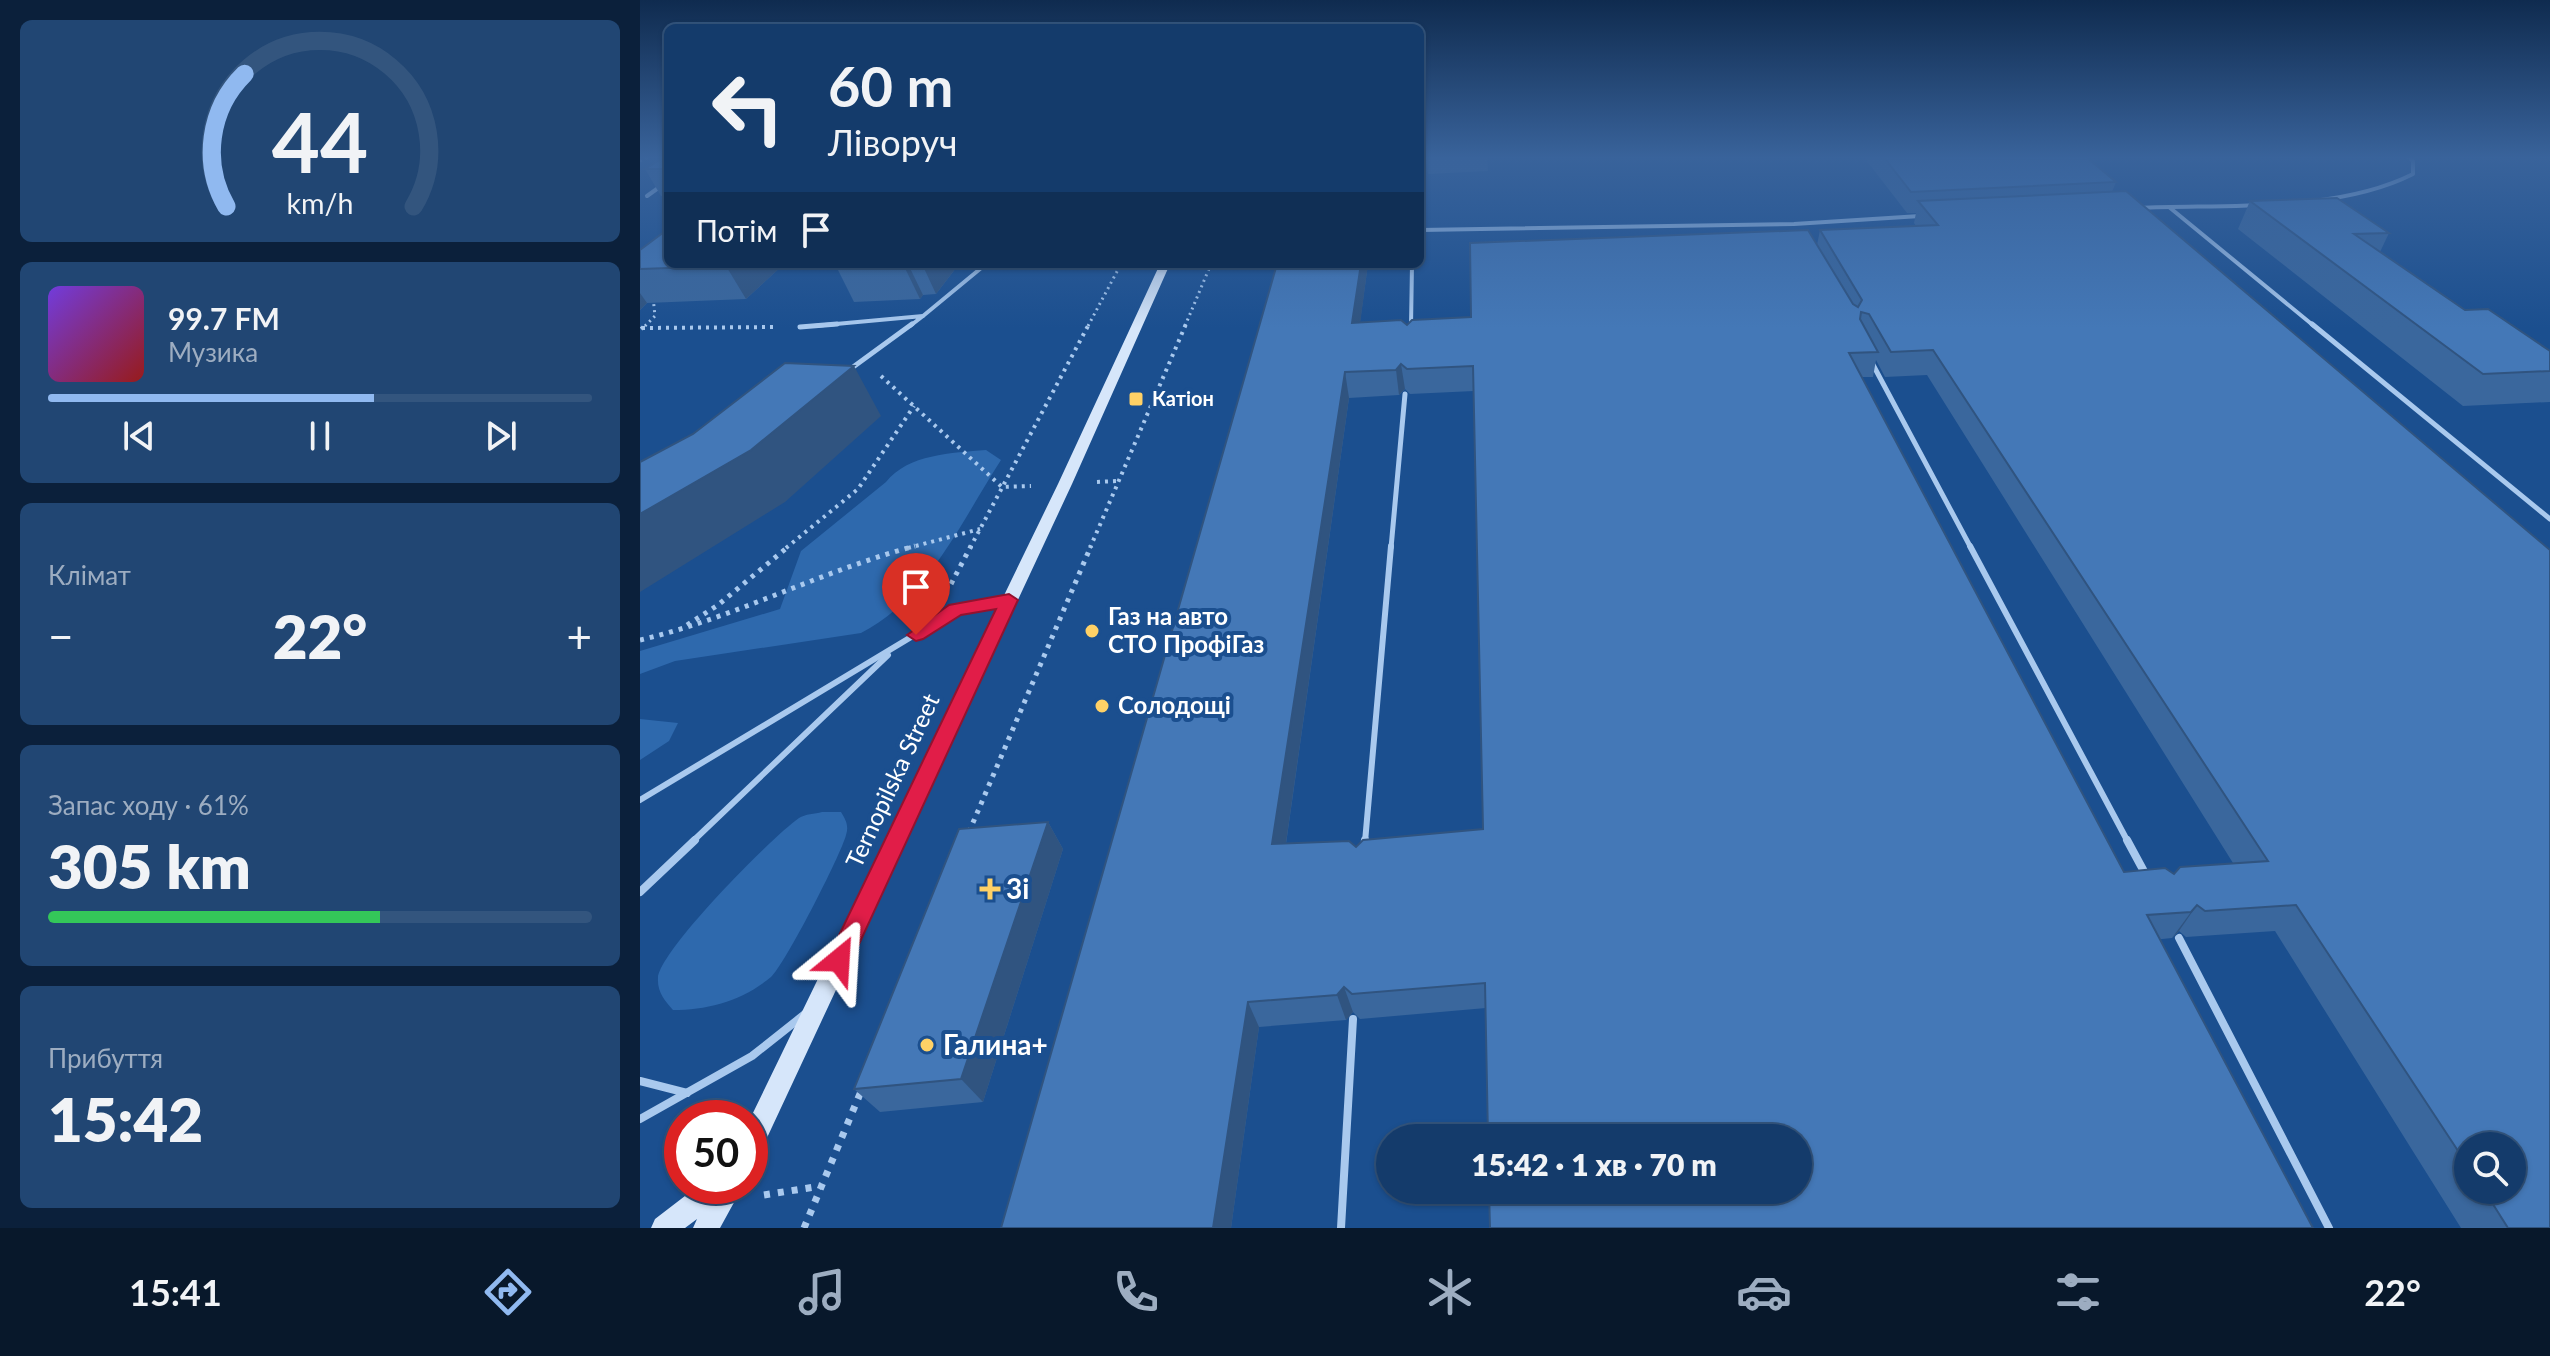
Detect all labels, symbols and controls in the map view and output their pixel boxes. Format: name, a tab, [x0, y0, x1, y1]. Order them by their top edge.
text: 60 m	[828, 52, 953, 119]
icon: left	[696, 56, 800, 160]
text: 44	[272, 90, 368, 190]
text: Ліворуч	[828, 120, 958, 164]
text: km/h	[287, 186, 353, 220]
icon: arrive	[794, 208, 838, 252]
text: Потім	[696, 212, 778, 248]
text: 99.7 FM	[168, 300, 280, 336]
text: Музика	[168, 336, 258, 368]
place label: Катіон	[1152, 386, 1214, 410]
marker: Катіон	[1127, 390, 1145, 408]
icon: previous	[117, 414, 161, 458]
icon: pause	[298, 414, 342, 458]
icon: next	[479, 414, 523, 458]
pin	[882, 553, 950, 635]
text: Клімат	[48, 559, 131, 591]
icon: arrive	[894, 565, 938, 609]
text: 22°	[273, 600, 367, 672]
place label: Газ на авто СТО ПрофіГаз	[1108, 601, 1264, 658]
text: −	[48, 610, 74, 662]
text: +	[566, 610, 592, 662]
marker: Газ на авто СТО ПрофіГаз	[1083, 622, 1101, 640]
street label: Ternopilska Street	[839, 689, 945, 872]
place label: Солодощі	[1118, 690, 1231, 719]
marker: Солодощі	[1093, 697, 1111, 715]
text: Запас ходу · 61%	[48, 789, 249, 821]
text: 305 km	[48, 830, 251, 902]
place label: 3i	[1006, 871, 1029, 905]
marker: 3i	[981, 880, 999, 898]
position arrow	[797, 918, 881, 1002]
place label: Галина+	[943, 1027, 1048, 1061]
marker: Галина+	[918, 1036, 936, 1054]
text: Прибуття	[48, 1042, 163, 1074]
text: 15:42	[48, 1083, 203, 1155]
speed limit sign: 50	[664, 1100, 768, 1204]
map controls	[2454, 1132, 2526, 1204]
button: search	[2454, 1132, 2526, 1204]
text: 15:42 · 1 хв · 70 m	[1471, 1146, 1717, 1182]
icon: directions	[480, 1264, 536, 1320]
icon: music	[794, 1264, 850, 1320]
icon: phone	[1108, 1264, 1164, 1320]
icon: climate	[1422, 1264, 1478, 1320]
icon: car	[1736, 1264, 1792, 1320]
icon: filters	[2050, 1264, 2106, 1320]
text: 15:41	[129, 1270, 222, 1314]
text: 22°	[2364, 1270, 2421, 1314]

